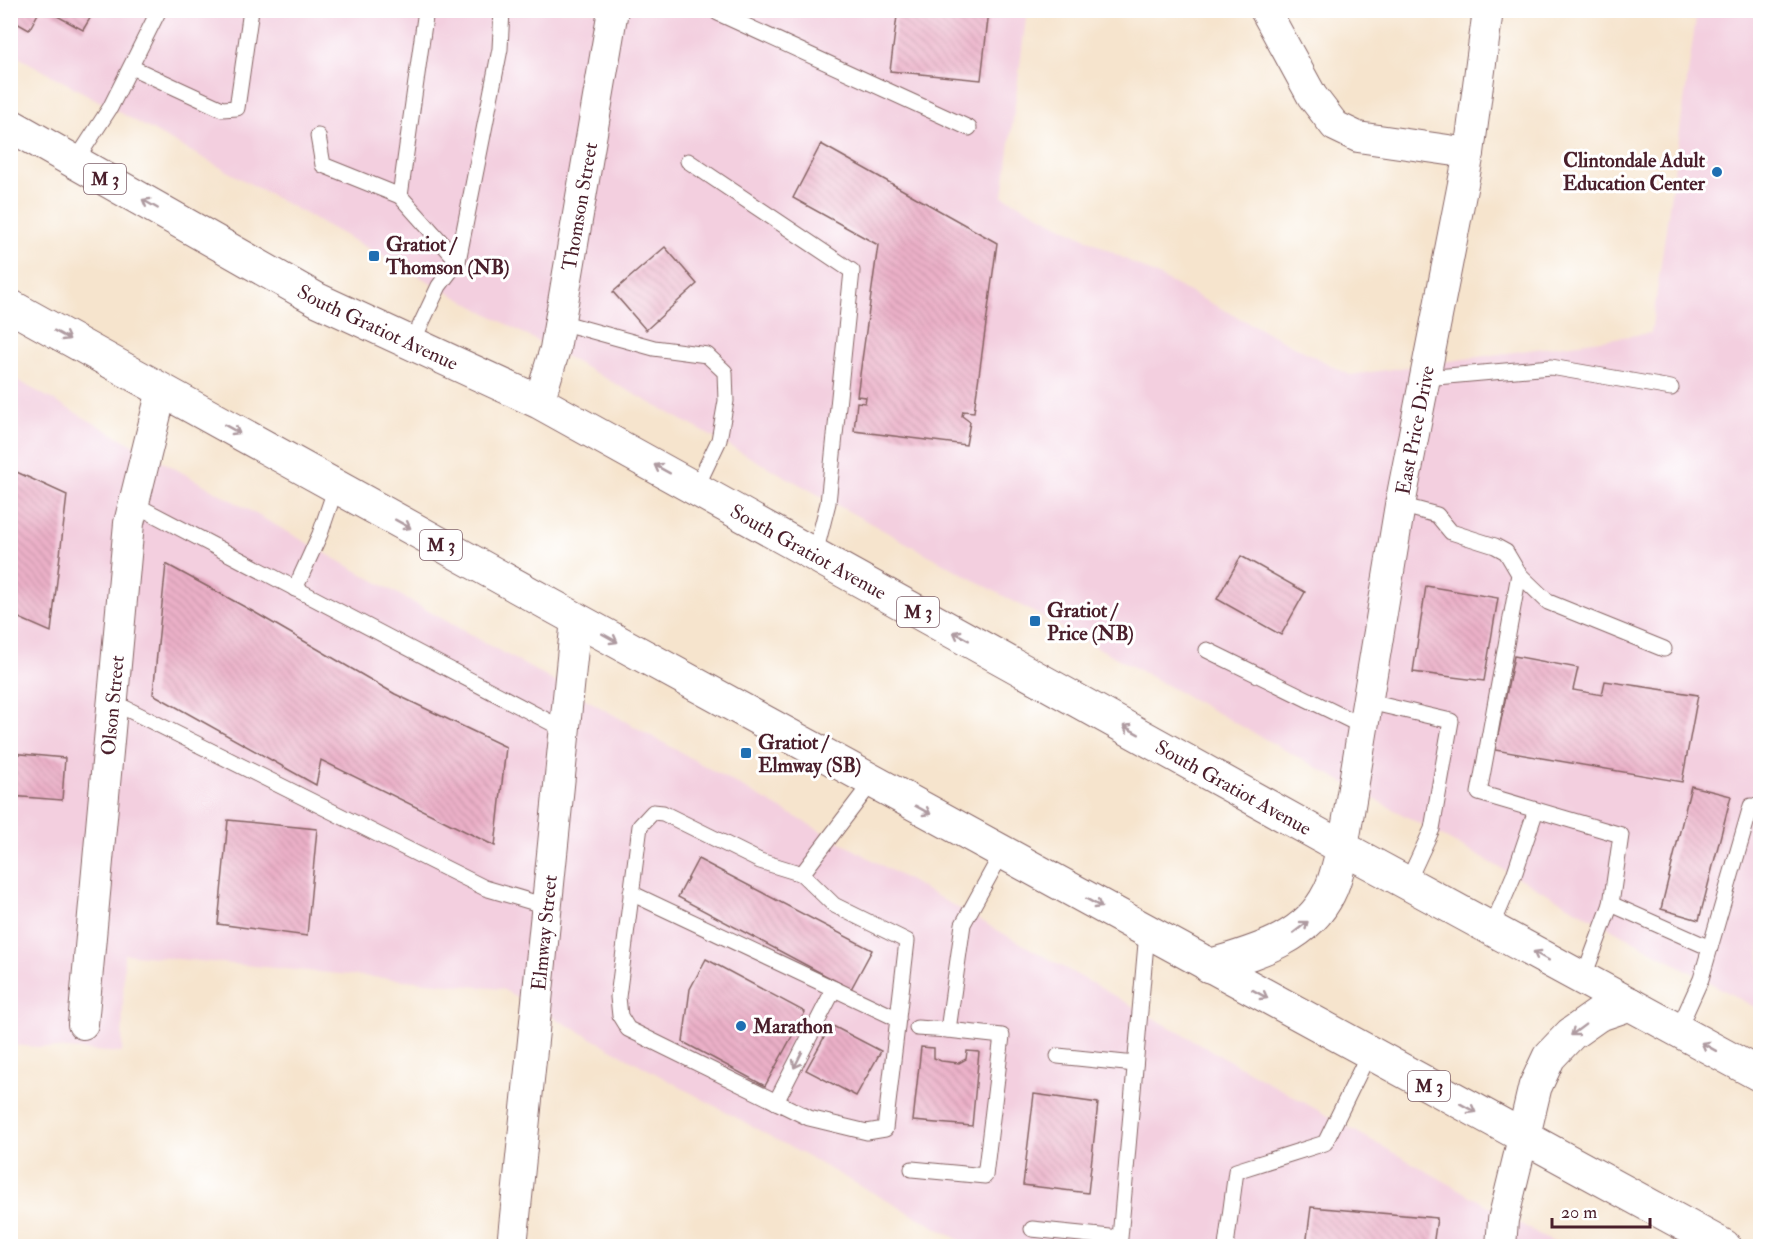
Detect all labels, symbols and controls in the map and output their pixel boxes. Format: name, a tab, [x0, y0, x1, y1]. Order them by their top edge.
street label: Thomson Street	[557, 140, 603, 273]
place label: Clintondale Adult Education Center	[1563, 148, 1706, 196]
road number: M 3	[84, 164, 126, 194]
marker: Clintondale Adult Education Center	[1710, 165, 1724, 179]
one-way arrow	[141, 198, 159, 209]
place label: Gratiot / Thomson (NB)	[385, 232, 509, 280]
marker: Gratiot / Thomson (NB)	[367, 249, 381, 263]
street label: South Gratiot Avenue	[293, 279, 462, 376]
one-way arrow	[53, 329, 70, 341]
street label: East Price Drive	[1390, 364, 1440, 497]
one-way arrow	[223, 423, 240, 435]
one-way arrow	[654, 463, 671, 475]
street label: South Gratiot Avenue	[726, 499, 891, 605]
one-way arrow	[393, 519, 411, 530]
road number: M 3	[420, 530, 462, 560]
road number: M 3	[897, 597, 939, 627]
place label: Gratiot / Price (NB)	[1047, 598, 1134, 646]
marker: Gratiot / Price (NB)	[1028, 614, 1042, 628]
one-way arrow	[953, 630, 970, 642]
one-way arrow	[601, 633, 619, 644]
street label: Olson Street	[96, 654, 130, 757]
one-way arrow	[1123, 724, 1140, 736]
place label: Gratiot / Elmway (SB)	[758, 730, 861, 779]
street label: South Gratiot Avenue	[1151, 734, 1316, 841]
marker: Gratiot / Elmway (SB)	[739, 746, 753, 760]
one-way arrow	[914, 805, 932, 816]
street label: Elmway Street	[526, 873, 563, 992]
one-way arrow	[1085, 898, 1103, 909]
one-way arrow	[1293, 921, 1309, 934]
one-way arrow	[1533, 950, 1551, 961]
one-way arrow	[1251, 989, 1269, 1000]
place label: Marathon	[752, 1014, 834, 1039]
marker: Marathon	[734, 1019, 748, 1033]
one-way arrow	[1570, 1024, 1586, 1036]
one-way arrow	[1701, 1041, 1718, 1053]
one-way arrow	[792, 1050, 803, 1068]
road number: M 3	[1408, 1071, 1450, 1101]
one-way arrow	[1459, 1103, 1477, 1114]
scale bar	[1552, 1191, 1650, 1229]
text: 20 m	[1561, 1201, 1597, 1224]

